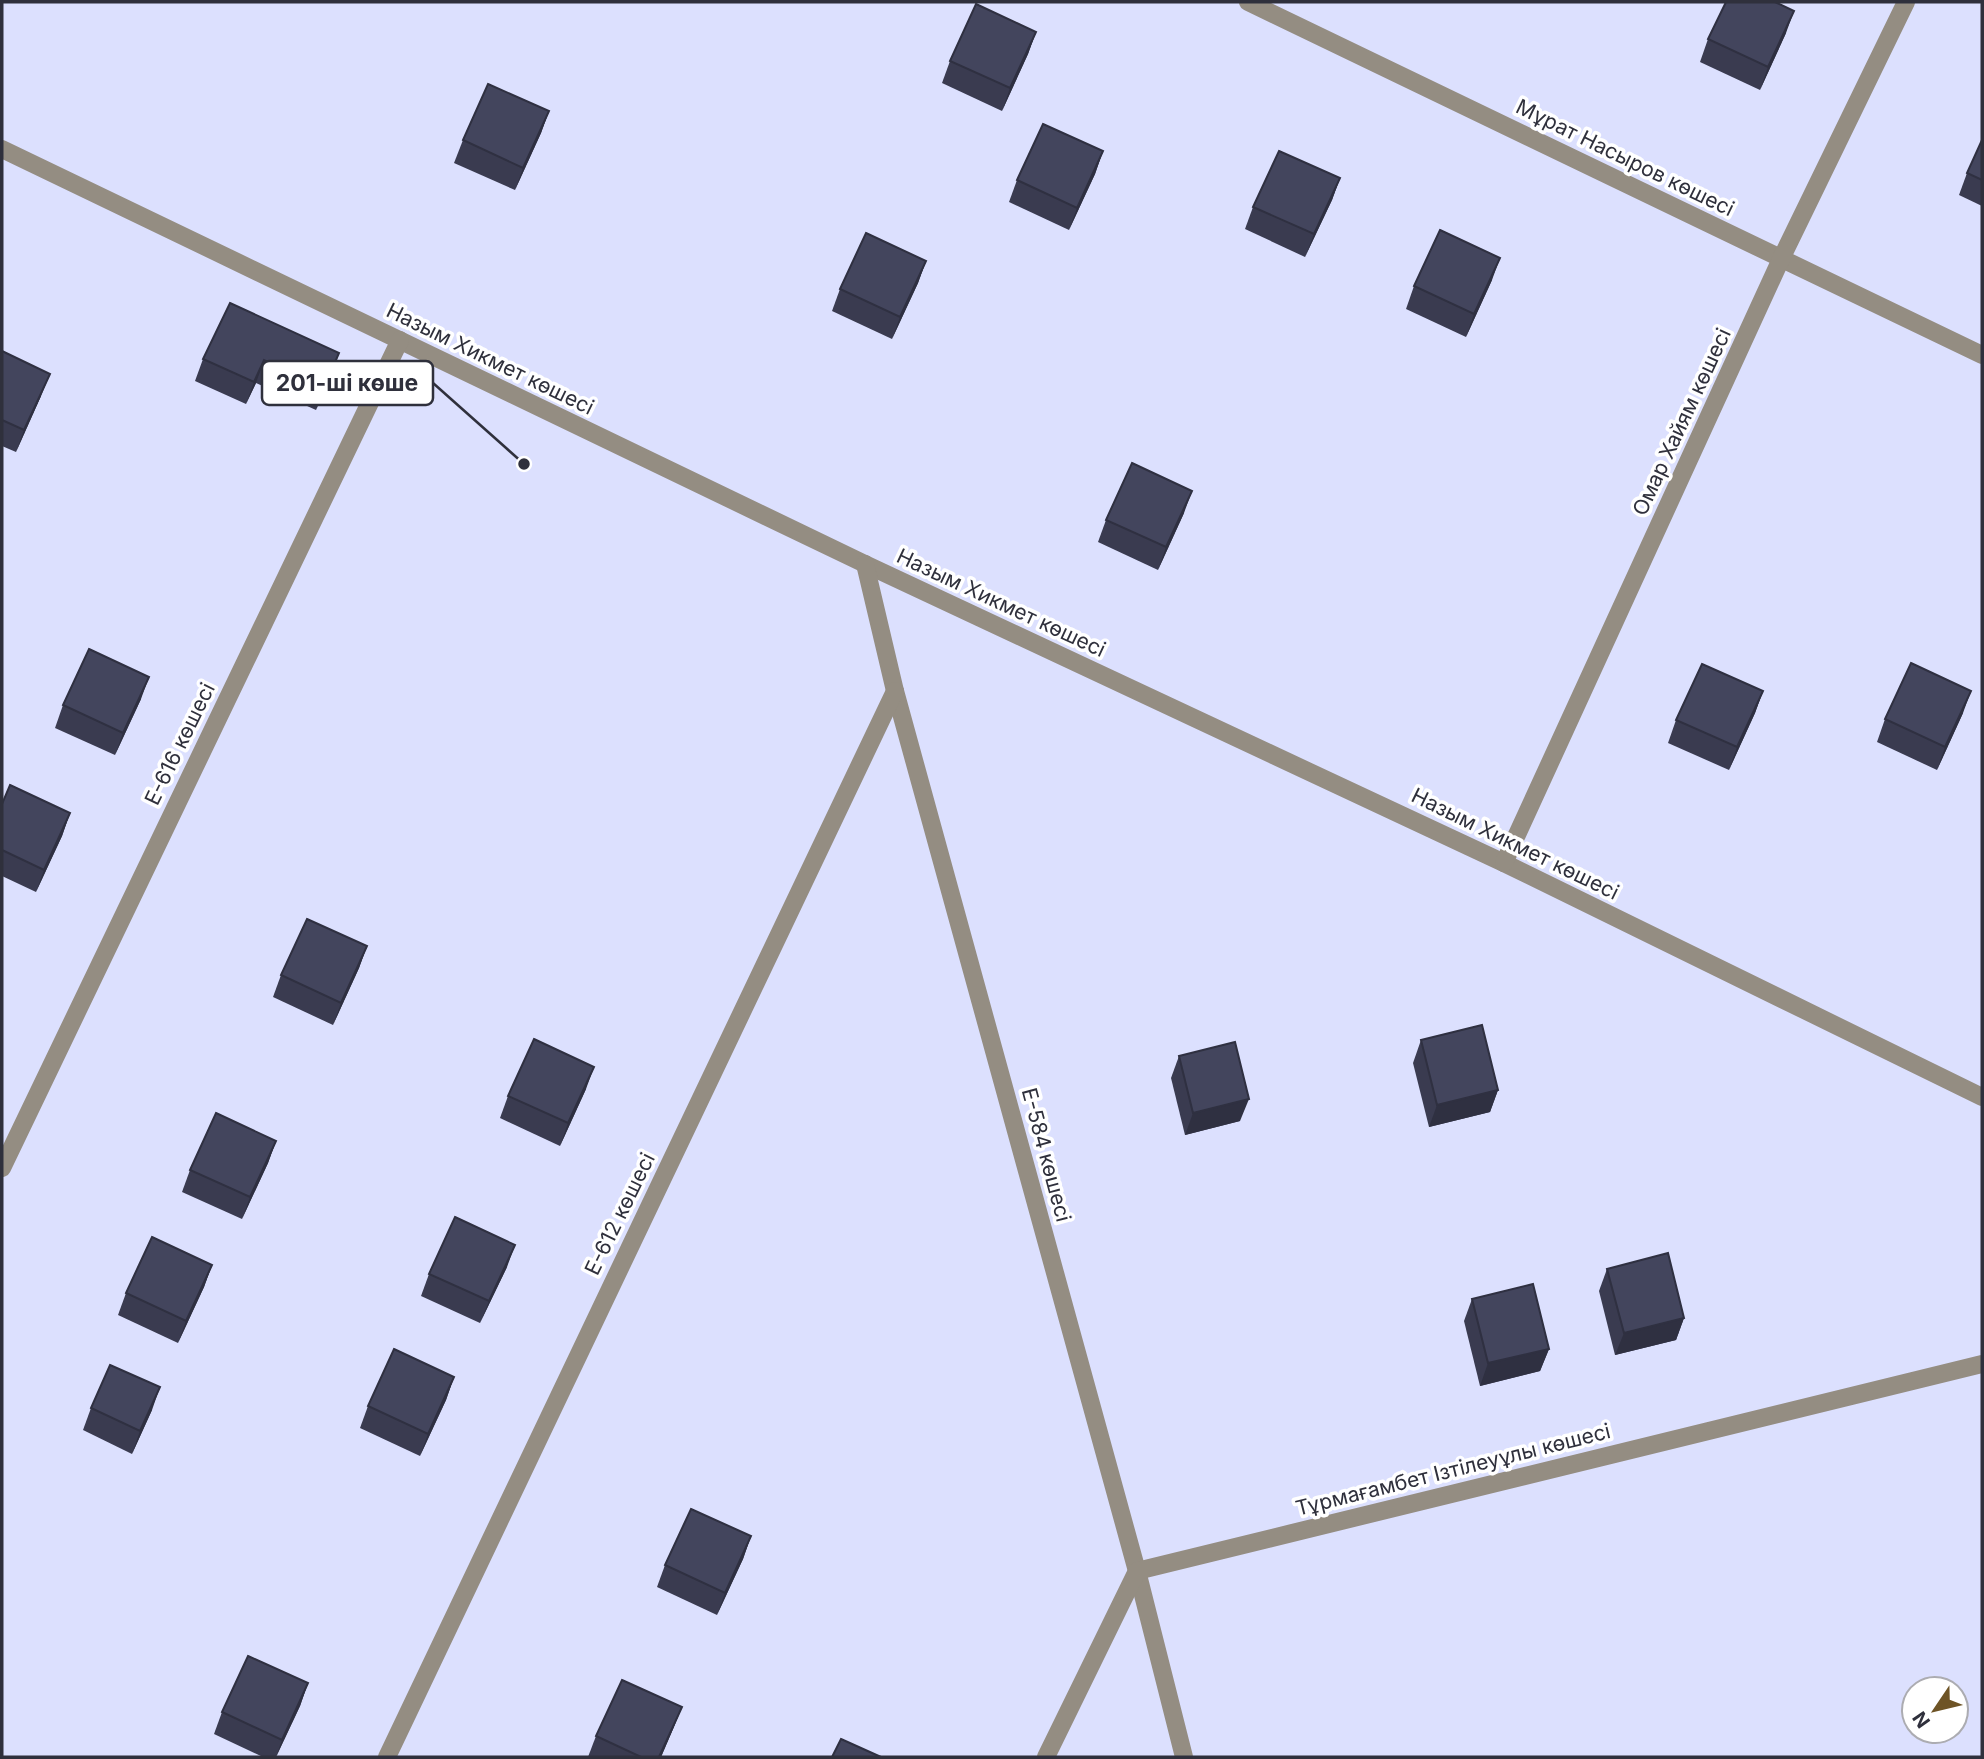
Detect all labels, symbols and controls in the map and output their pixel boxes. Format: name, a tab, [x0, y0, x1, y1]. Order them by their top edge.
street label: Мұрат Насыров көшесі	[1512, 94, 1738, 221]
street label: Назым Хикмет көшесі	[382, 297, 598, 420]
street label: Омар Хайям көшесі	[1627, 324, 1736, 519]
callout: 201-ші көше	[262, 361, 433, 405]
text: 201-ші көше	[276, 369, 418, 397]
street label: Назым Хикмет көшесі	[893, 543, 1110, 662]
street label: Е-616 көшесі	[139, 679, 220, 809]
street label: Назым Хикмет көшесі	[1407, 782, 1623, 905]
street label: Е-584 көшесі	[1017, 1085, 1076, 1225]
street label: Е-612 көшесі	[579, 1149, 660, 1279]
street label: Тұрмағамбет Ізтілеуұлы көшесі	[1293, 1418, 1613, 1521]
north arrow	[1900, 1675, 1970, 1745]
text: N	[1908, 1707, 1935, 1732]

